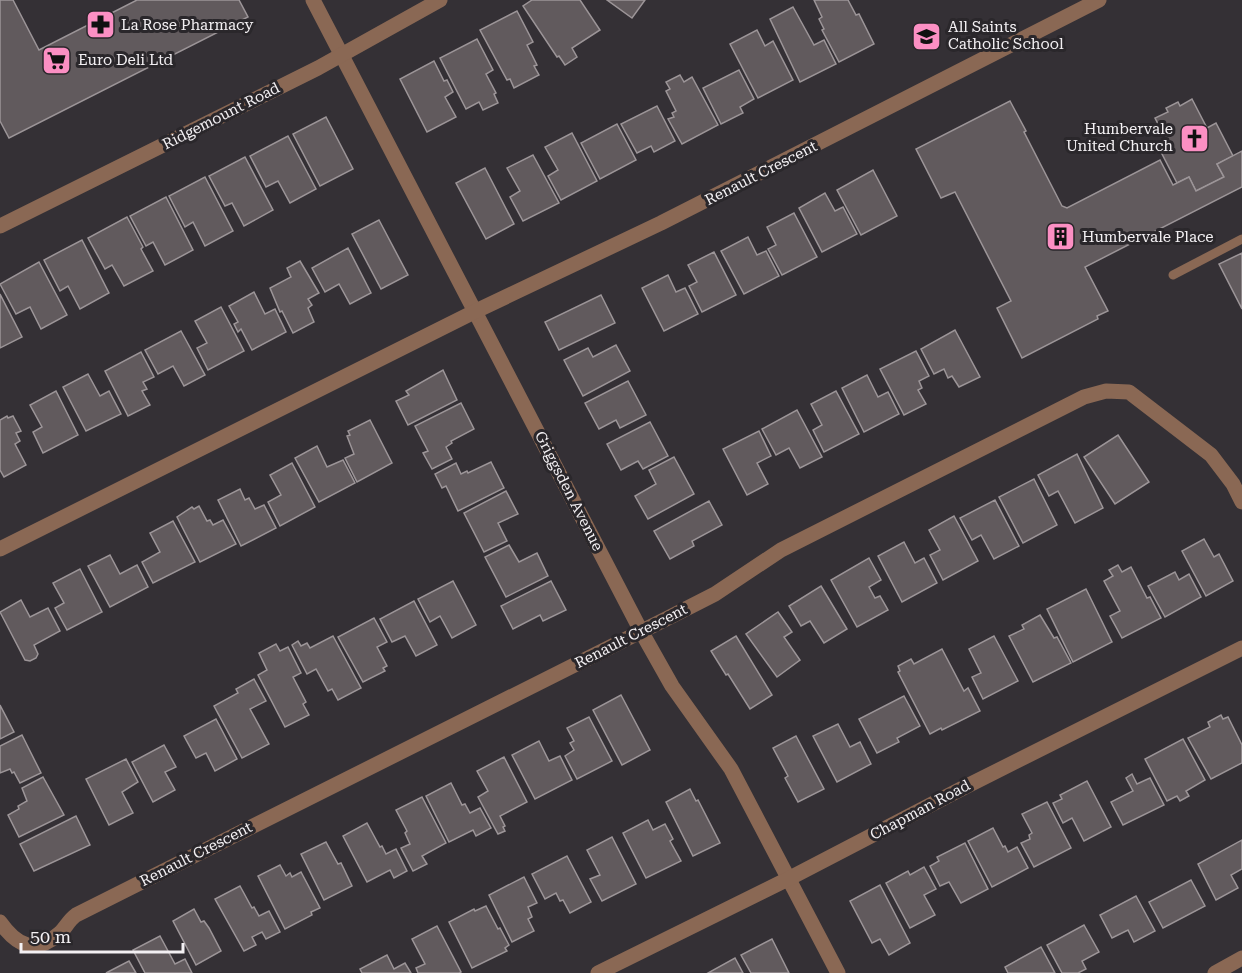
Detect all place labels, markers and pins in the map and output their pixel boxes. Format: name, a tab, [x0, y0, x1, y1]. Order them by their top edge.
pharmacy icon: La Rose Pharmacy	[84, 9, 116, 41]
place label: La Rose Pharmacy	[121, 16, 253, 34]
place label: All Saints Catholic School	[948, 18, 1064, 53]
school or university icon: All Saints Catholic School	[911, 20, 943, 52]
supermarket icon: Euro Deli Ltd	[41, 44, 73, 76]
place label: Euro Deli Ltd	[78, 51, 174, 69]
place label: Humbervale United Church	[1066, 120, 1173, 155]
church icon: Humbervale United Church	[1178, 122, 1210, 154]
building icon: Humbervale Place	[1045, 221, 1077, 253]
place label: Humbervale Place	[1082, 228, 1214, 246]

